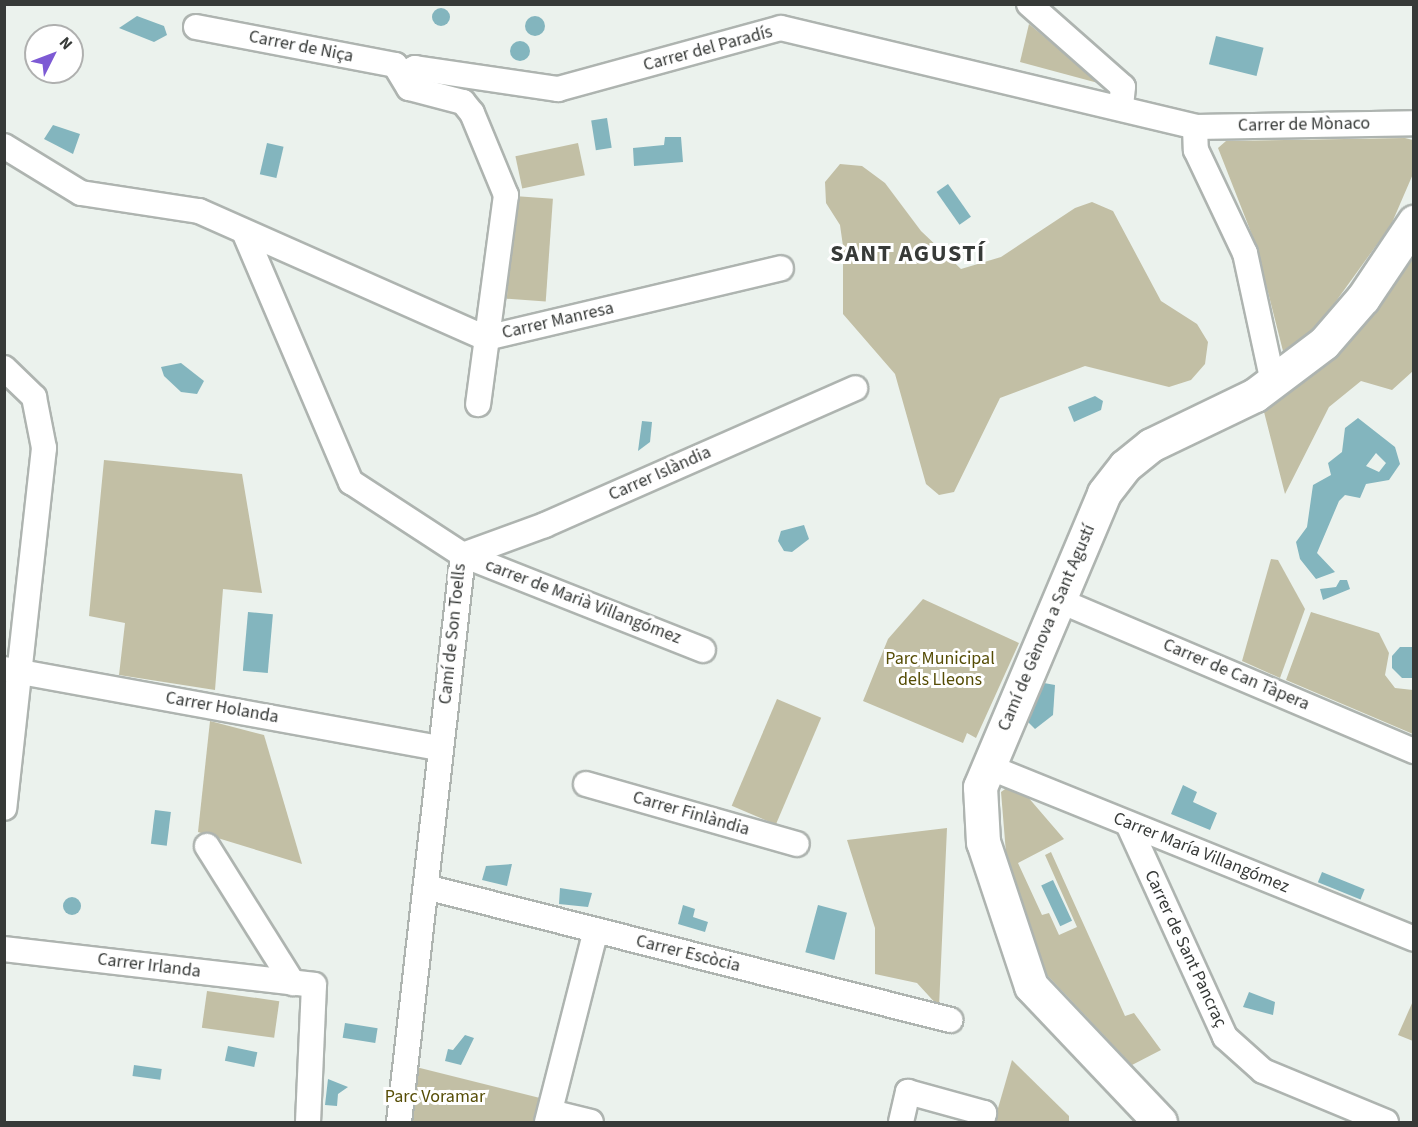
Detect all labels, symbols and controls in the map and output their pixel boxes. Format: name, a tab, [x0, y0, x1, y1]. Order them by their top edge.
street label: Carrer del Paradís	[641, 21, 775, 77]
north arrow	[24, 24, 84, 84]
street label: Carrer de Niça	[247, 26, 355, 68]
text: N	[54, 32, 78, 55]
street label: Carrer de Mònaco	[1238, 113, 1370, 137]
district label: SANT AGUSTÍ	[830, 240, 986, 268]
street label: Carrer Manresa	[500, 298, 616, 344]
street label: Carrer Islàndia	[605, 442, 715, 506]
street label: Camí de Gènova a Sant Agustí	[994, 521, 1100, 735]
street label: carrer de Marià Villangómez	[482, 555, 684, 649]
street label: Camí de Son Toells	[435, 563, 471, 705]
street label: Carrer de Can Tàpera	[1160, 634, 1312, 716]
park label: Parc Municipal dels Lleons	[885, 649, 995, 692]
street label: Carrer Holanda	[164, 687, 280, 729]
street label: Carrer Finlàndia	[630, 787, 752, 841]
street label: Carrer María Villangómez	[1110, 808, 1292, 898]
street label: Carrer de Sant Pancraç	[1139, 867, 1231, 1031]
street label: Carrer Escòcia	[634, 931, 742, 977]
street label: Carrer Irlanda	[96, 949, 202, 983]
park label: Parc Voramar	[385, 1086, 485, 1108]

